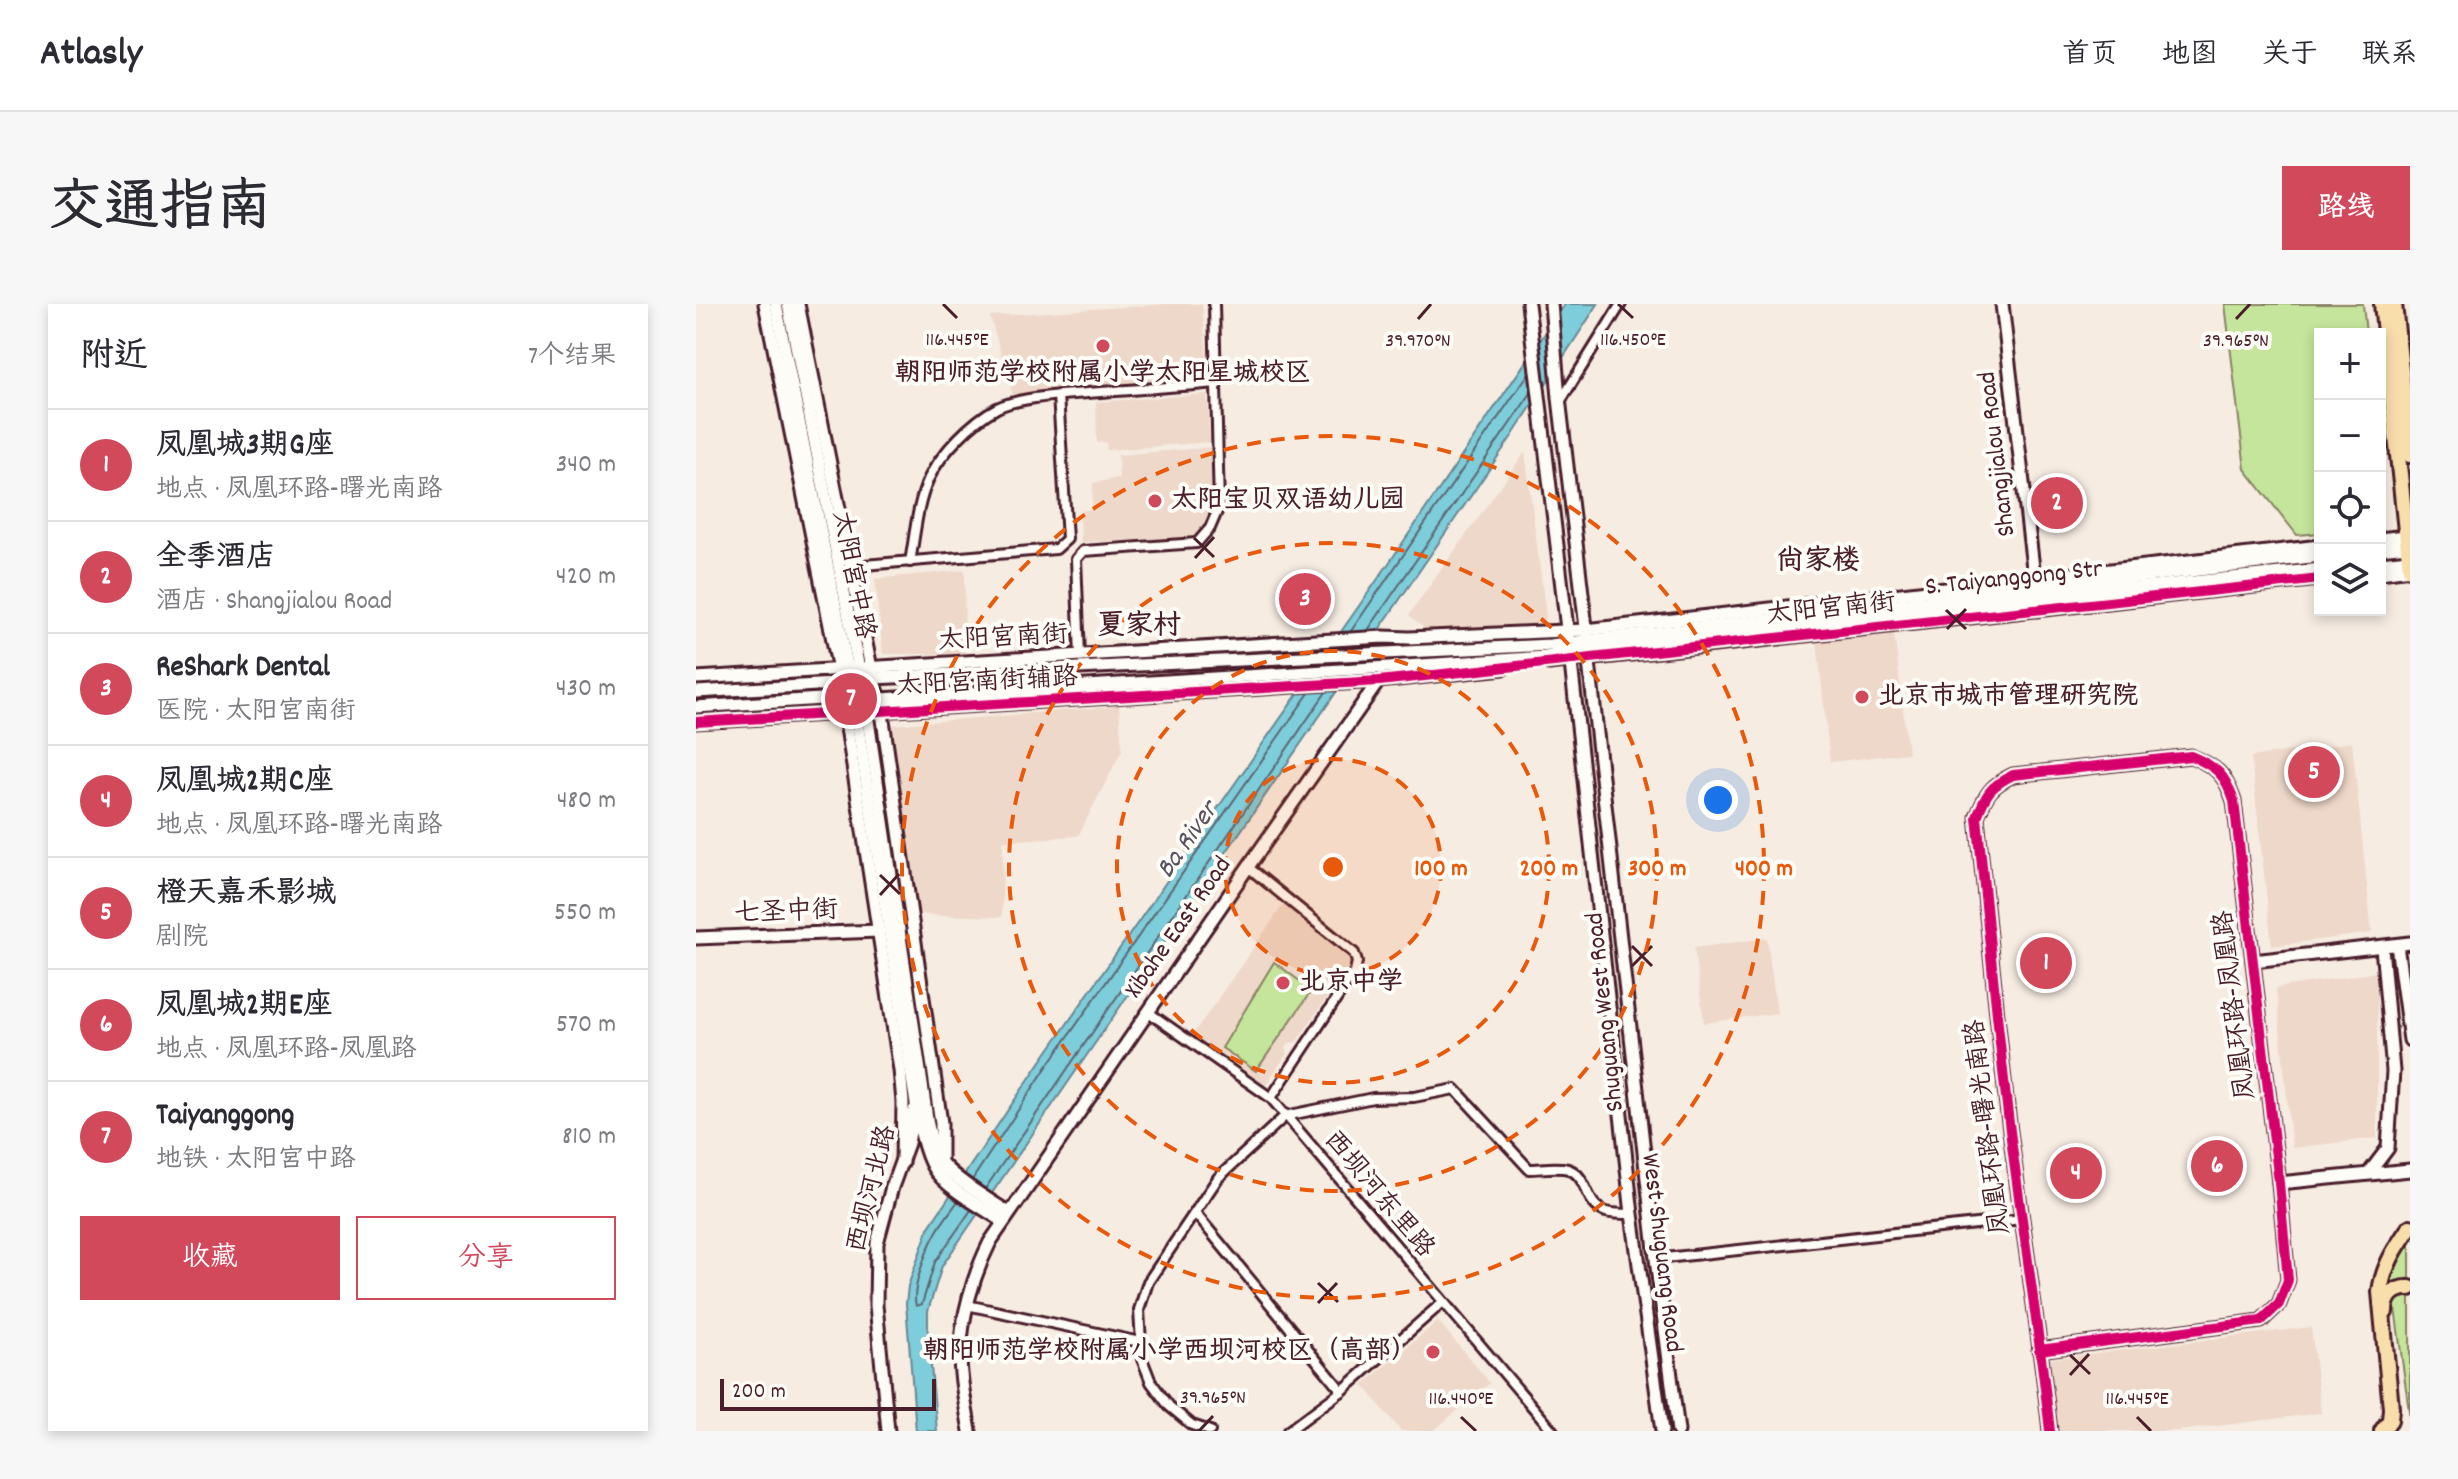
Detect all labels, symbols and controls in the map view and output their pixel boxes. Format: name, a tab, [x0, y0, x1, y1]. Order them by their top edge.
text: Atlasly	[40, 28, 142, 83]
text: 首页	[2062, 37, 2118, 77]
text: 地图	[2162, 37, 2218, 77]
text: 关于	[2262, 37, 2318, 77]
text: 联系	[2362, 37, 2418, 77]
button: 路线	[2282, 166, 2410, 250]
text: 交通指南	[48, 172, 272, 252]
text: 116.445°E	[925, 327, 989, 355]
text: 116.450°E	[1600, 327, 1666, 355]
text: 39.970°N	[1385, 328, 1451, 356]
text: 39.965°N	[2203, 328, 2269, 356]
map controls	[2314, 328, 2386, 616]
button: +	[2314, 328, 2386, 400]
text: 附近	[80, 334, 148, 383]
marker: 朝阳师范学校附属小学太阳星城校区	[1094, 337, 1112, 355]
text: 7个结果	[528, 339, 616, 376]
place label: 朝阳师范学校附属小学太阳星城校区	[895, 356, 1311, 393]
street label: Shangjialou Road	[1970, 369, 2026, 539]
button: −	[2314, 400, 2386, 472]
text: 凤凰城3期G座	[156, 426, 334, 469]
text: 1	[103, 447, 109, 484]
text: 340 m	[556, 447, 616, 484]
text: 地点 · 凤凰环路-曙光南路	[156, 472, 443, 509]
button: locate	[2314, 472, 2386, 544]
pin: 2	[2031, 473, 2083, 533]
place label: 太阳宝贝双语幼儿园	[1171, 483, 1405, 520]
marker: 太阳宝贝双语幼儿园	[1146, 492, 1164, 510]
street label: 太阳宫中路	[821, 508, 883, 642]
text: 全季酒店	[156, 538, 276, 581]
district label: 尚家楼	[1776, 543, 1860, 583]
button: layers	[2314, 544, 2386, 616]
street label: S. Taiyanggong Str	[1923, 551, 2105, 607]
text: 2	[100, 559, 112, 596]
text: 420 m	[556, 559, 616, 596]
pin: 3	[1279, 569, 1331, 629]
text: 酒店 · Shangjialou Road	[156, 584, 392, 621]
street label: 太阳宫南街	[1764, 585, 1898, 635]
district label: 夏家村	[1097, 608, 1181, 648]
street label: 太阳宫南街	[937, 617, 1069, 661]
text: ReShark Dental	[156, 648, 330, 691]
street label: 太阳宫南街辅路	[895, 660, 1079, 706]
pin: 7	[825, 669, 877, 729]
text: 3	[100, 671, 112, 708]
text: 430 m	[556, 671, 616, 708]
place label: 北京市城市管理研究院	[1878, 679, 2138, 716]
marker: 北京市城市管理研究院	[1853, 688, 1871, 706]
text: 医院 · 太阳宫南街	[156, 694, 356, 731]
pin: 5	[2288, 742, 2340, 802]
text: 凤凰城2期C座	[156, 762, 334, 805]
your location	[1698, 780, 1738, 820]
text: 4	[101, 783, 111, 820]
text: 480 m	[557, 783, 616, 820]
water label: Ba River	[1148, 791, 1232, 888]
text: 地点 · 凤凰环路-曙光南路	[156, 808, 443, 845]
street label: Xibahe East Road	[1116, 849, 1242, 1007]
centre of rings	[1319, 853, 1347, 881]
text: 100 m	[1414, 853, 1468, 887]
text: 200 m	[1520, 853, 1578, 887]
text: 300 m	[1628, 853, 1686, 887]
text: 400 m	[1735, 853, 1793, 887]
text: 橙天嘉禾影城	[156, 874, 336, 917]
street label: 七圣中街	[733, 893, 839, 933]
text: 5	[100, 895, 112, 932]
text: 550 m	[554, 895, 616, 932]
street label: 凤凰环路-凤凰路	[2206, 908, 2266, 1102]
street label: Shuguang West Road	[1577, 911, 1635, 1113]
text: 剧院	[156, 920, 208, 957]
pin: 1	[2020, 933, 2072, 993]
place label: 北京中学	[1299, 965, 1403, 1002]
marker: 北京中学	[1274, 974, 1292, 992]
text: 凤凰城2期E座	[156, 986, 333, 1029]
text: 6	[100, 1007, 112, 1044]
text: 570 m	[556, 1007, 616, 1044]
street label: 凤凰环路-曙光南路	[1957, 1017, 2021, 1237]
text: 地点 · 凤凰环路-凤凰路	[156, 1032, 417, 1069]
text: Taiyanggong	[156, 1096, 294, 1139]
text: 7	[101, 1119, 111, 1156]
text: 810 m	[562, 1119, 616, 1156]
street label: 西坝河北路	[839, 1121, 907, 1257]
street label: 西坝河东里路	[1314, 1123, 1442, 1267]
pin: 6	[2191, 1136, 2243, 1196]
text: 地铁 · 太阳宫中路	[156, 1142, 356, 1179]
pin: 4	[2050, 1143, 2102, 1203]
street label: West Shuguang Road	[1630, 1151, 1692, 1355]
button: 收藏	[80, 1216, 340, 1300]
button: 分享	[356, 1216, 616, 1300]
place label: 朝阳师范学校附属小学西坝河校区（高部）	[923, 1334, 1417, 1371]
marker: 朝阳师范学校附属小学西坝河校区（高部）	[1424, 1343, 1442, 1361]
scale bar	[720, 1375, 936, 1411]
text: 200 m	[732, 1377, 786, 1408]
text: 39.965°N	[1180, 1385, 1246, 1413]
text: 116.440°E	[1429, 1386, 1493, 1414]
text: 116.445°E	[2105, 1386, 2169, 1414]

